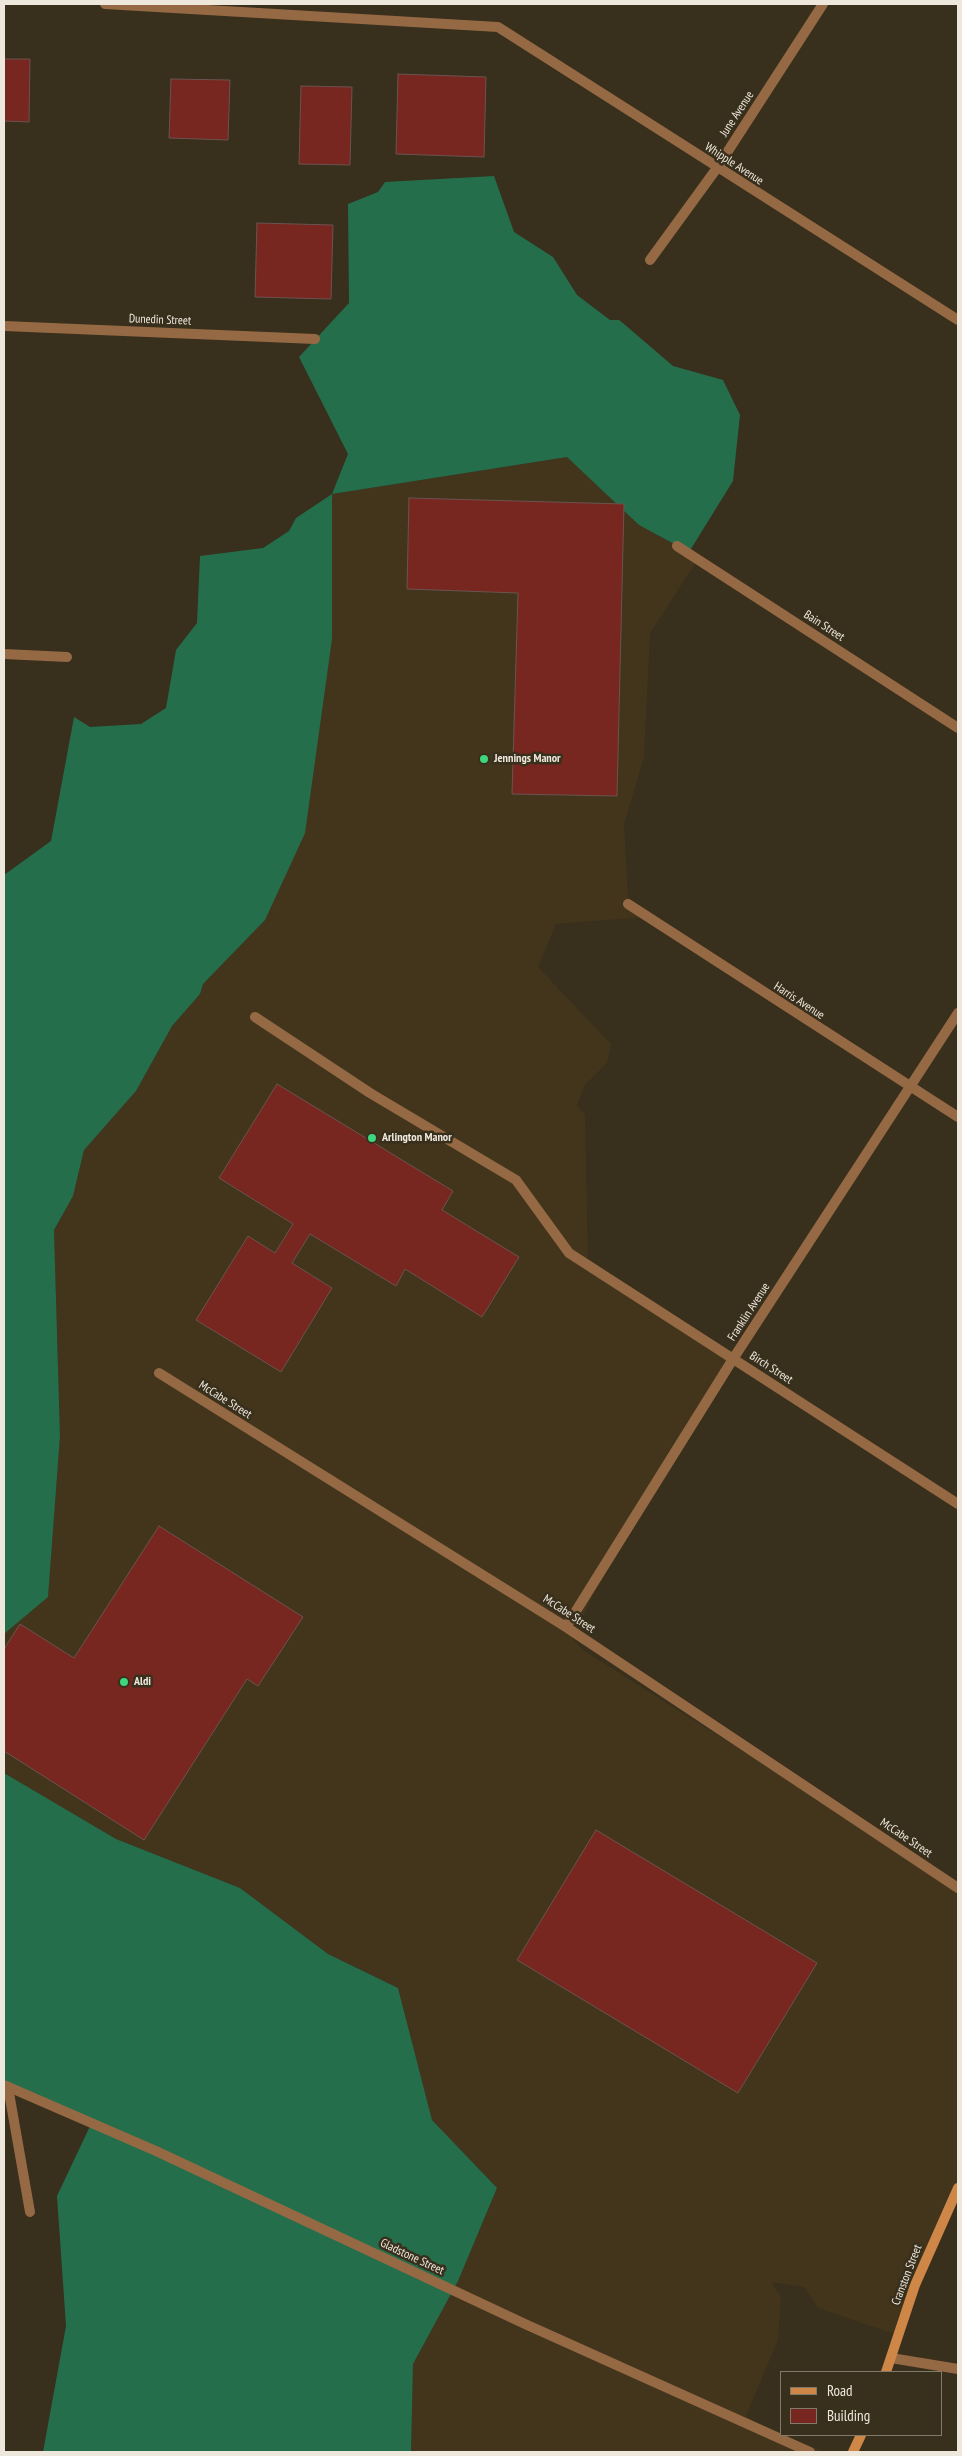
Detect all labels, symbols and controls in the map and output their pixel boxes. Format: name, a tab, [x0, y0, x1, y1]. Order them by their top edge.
street label: June Avenue	[717, 89, 757, 139]
street label: Whipple Avenue	[702, 140, 766, 188]
street label: Dunedin Street	[129, 312, 191, 328]
street label: Bain Street	[801, 608, 847, 644]
place label: Jennings Manor	[494, 752, 561, 766]
marker: Jennings Manor	[478, 753, 490, 765]
street label: Harris Avenue	[771, 979, 827, 1023]
place label: Arlington Manor	[382, 1131, 452, 1145]
marker: Arlington Manor	[366, 1132, 378, 1144]
street label: Franklin Avenue	[725, 1280, 773, 1344]
street label: Birch Street	[747, 1349, 795, 1387]
street label: McCabe Street	[196, 1378, 254, 1422]
street label: McCabe Street	[540, 1592, 598, 1636]
place label: Aldi	[134, 1675, 151, 1689]
marker: Aldi	[118, 1676, 130, 1688]
street label: McCabe Street	[877, 1815, 935, 1861]
street label: Gladstone Street	[378, 2236, 446, 2278]
street label: Cranston Street	[889, 2243, 925, 2307]
legend	[780, 2371, 942, 2436]
text: Road	[827, 2381, 853, 2400]
text: Building	[827, 2406, 870, 2425]

